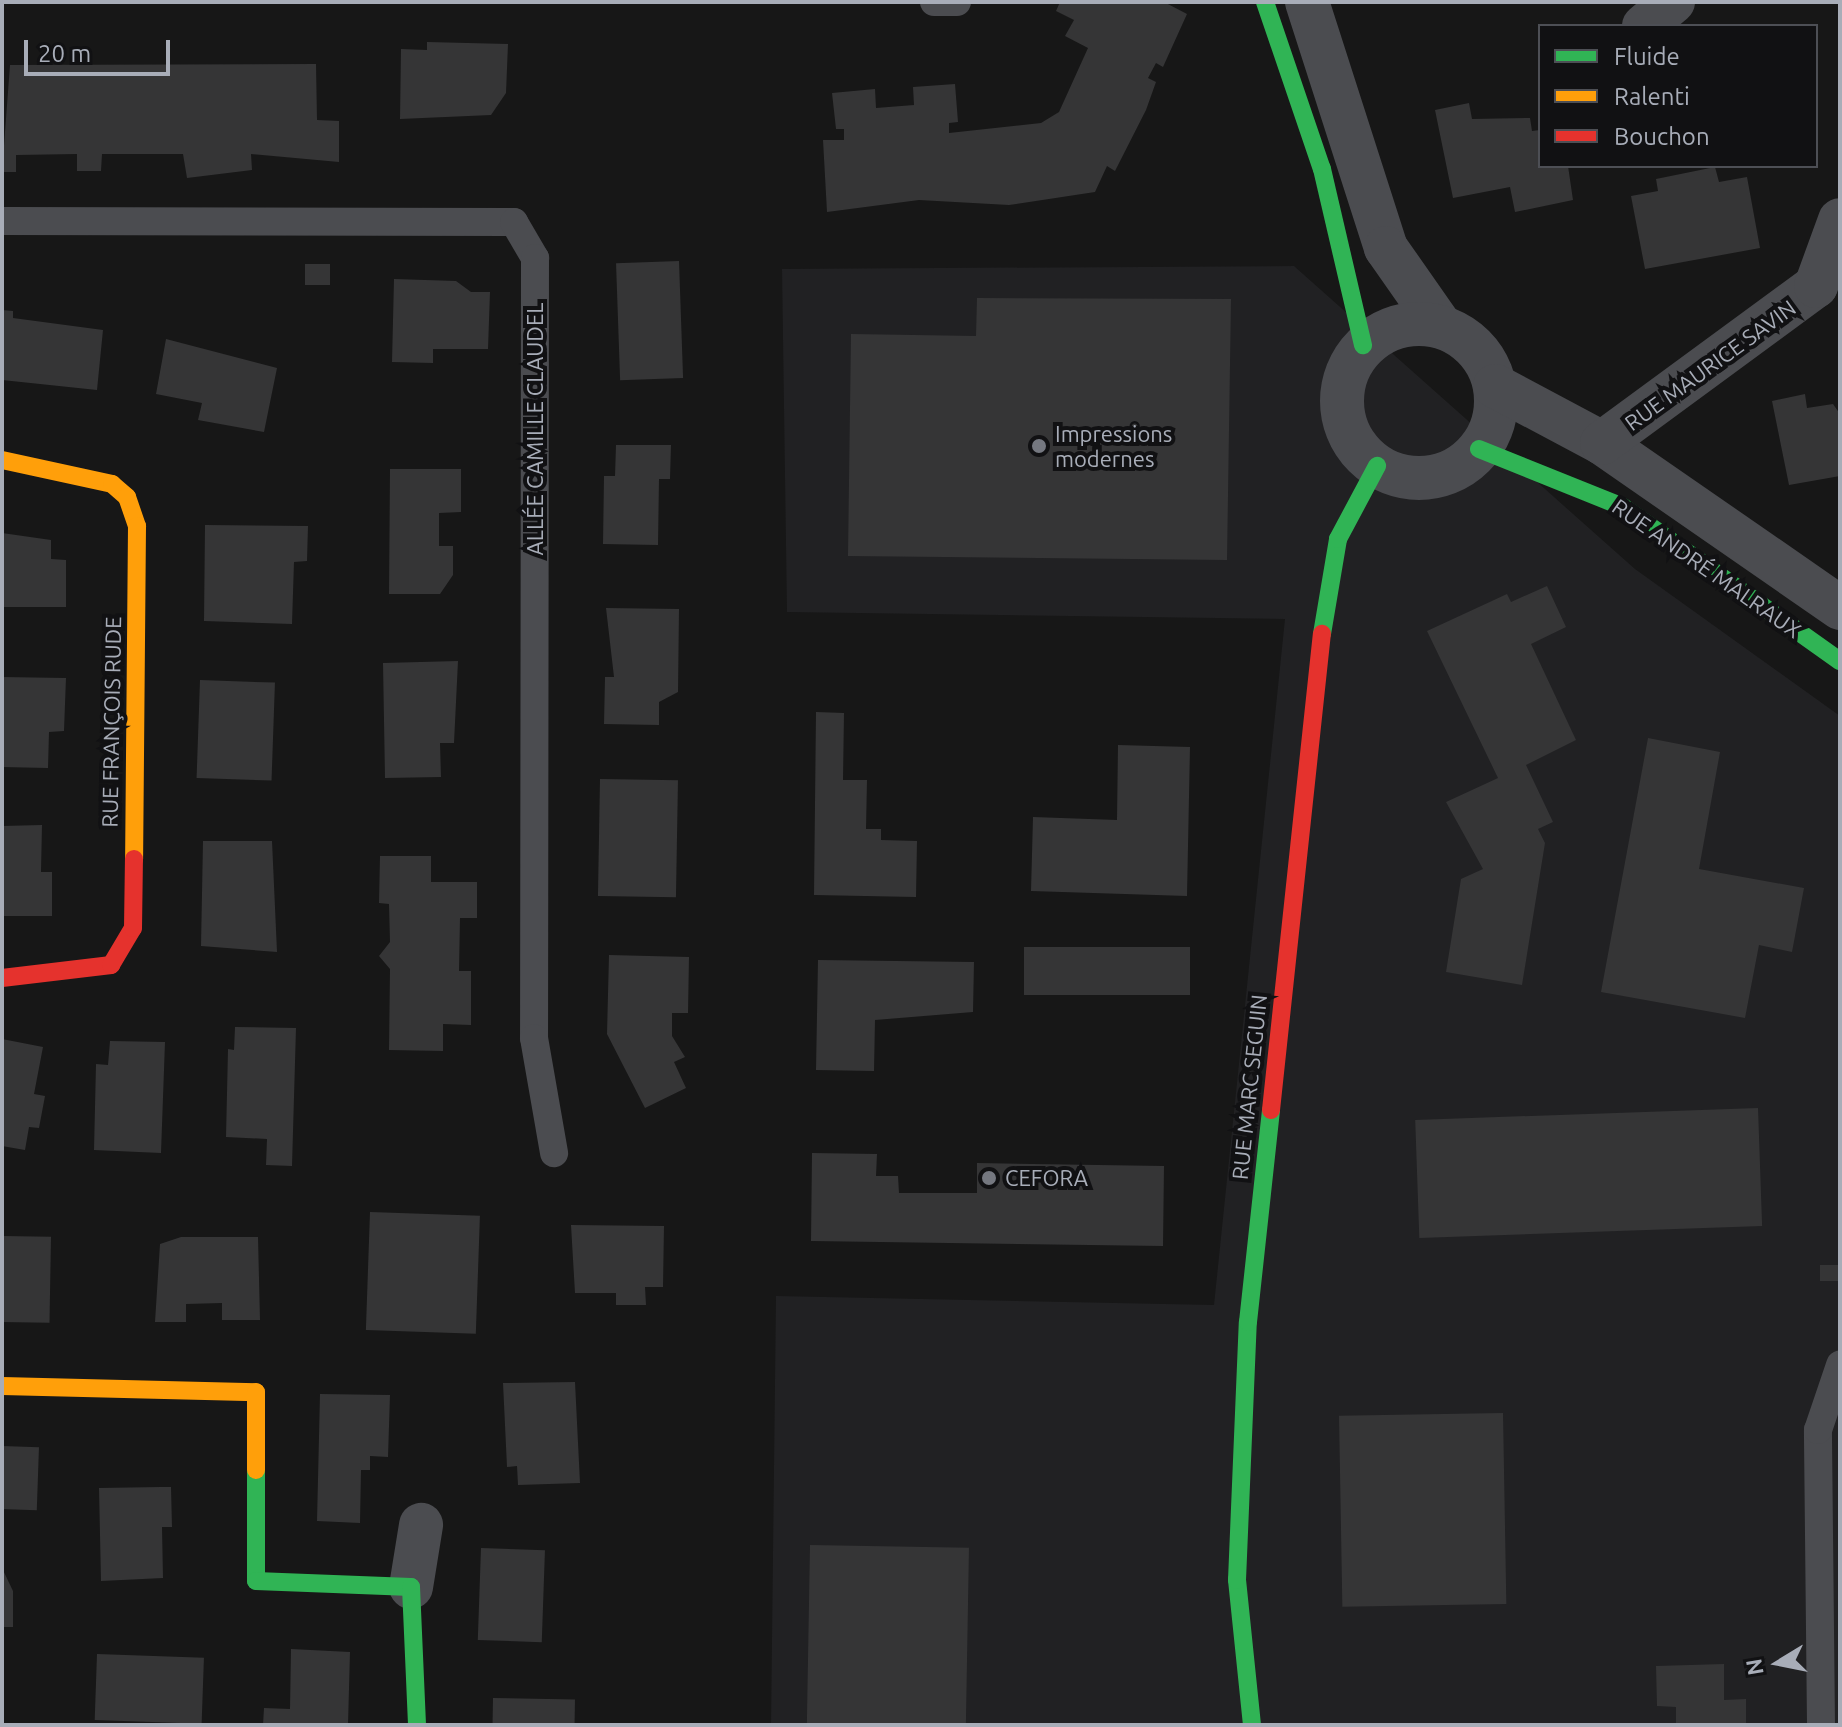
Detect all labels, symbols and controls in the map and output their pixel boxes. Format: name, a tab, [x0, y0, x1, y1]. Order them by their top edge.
scale bar	[28, 24, 174, 74]
legend	[1538, 24, 1818, 168]
text: 20 m	[38, 40, 91, 67]
text: Fluide	[1614, 43, 1680, 70]
text: Ralenti	[1614, 83, 1690, 110]
text: Bouchon	[1614, 123, 1710, 150]
street label: RUE MAURICE SAVIN	[1619, 294, 1801, 436]
street label: ALLÉE CAMILLE CLAUDEL	[522, 303, 548, 555]
place label: Impressions modernes	[1055, 420, 1172, 472]
marker: Impressions modernes	[1030, 437, 1048, 455]
street label: RUE ANDRÉ MALRAUX	[1607, 493, 1807, 643]
street label: RUE FRANÇOIS RUDE	[96, 616, 126, 828]
street label: RUE MARC SEGUIN	[1226, 993, 1272, 1181]
place label: CEFORA	[1005, 1165, 1088, 1191]
marker: CEFORA	[980, 1169, 998, 1187]
north arrow	[1738, 1623, 1818, 1703]
text: N	[1740, 1657, 1768, 1678]

